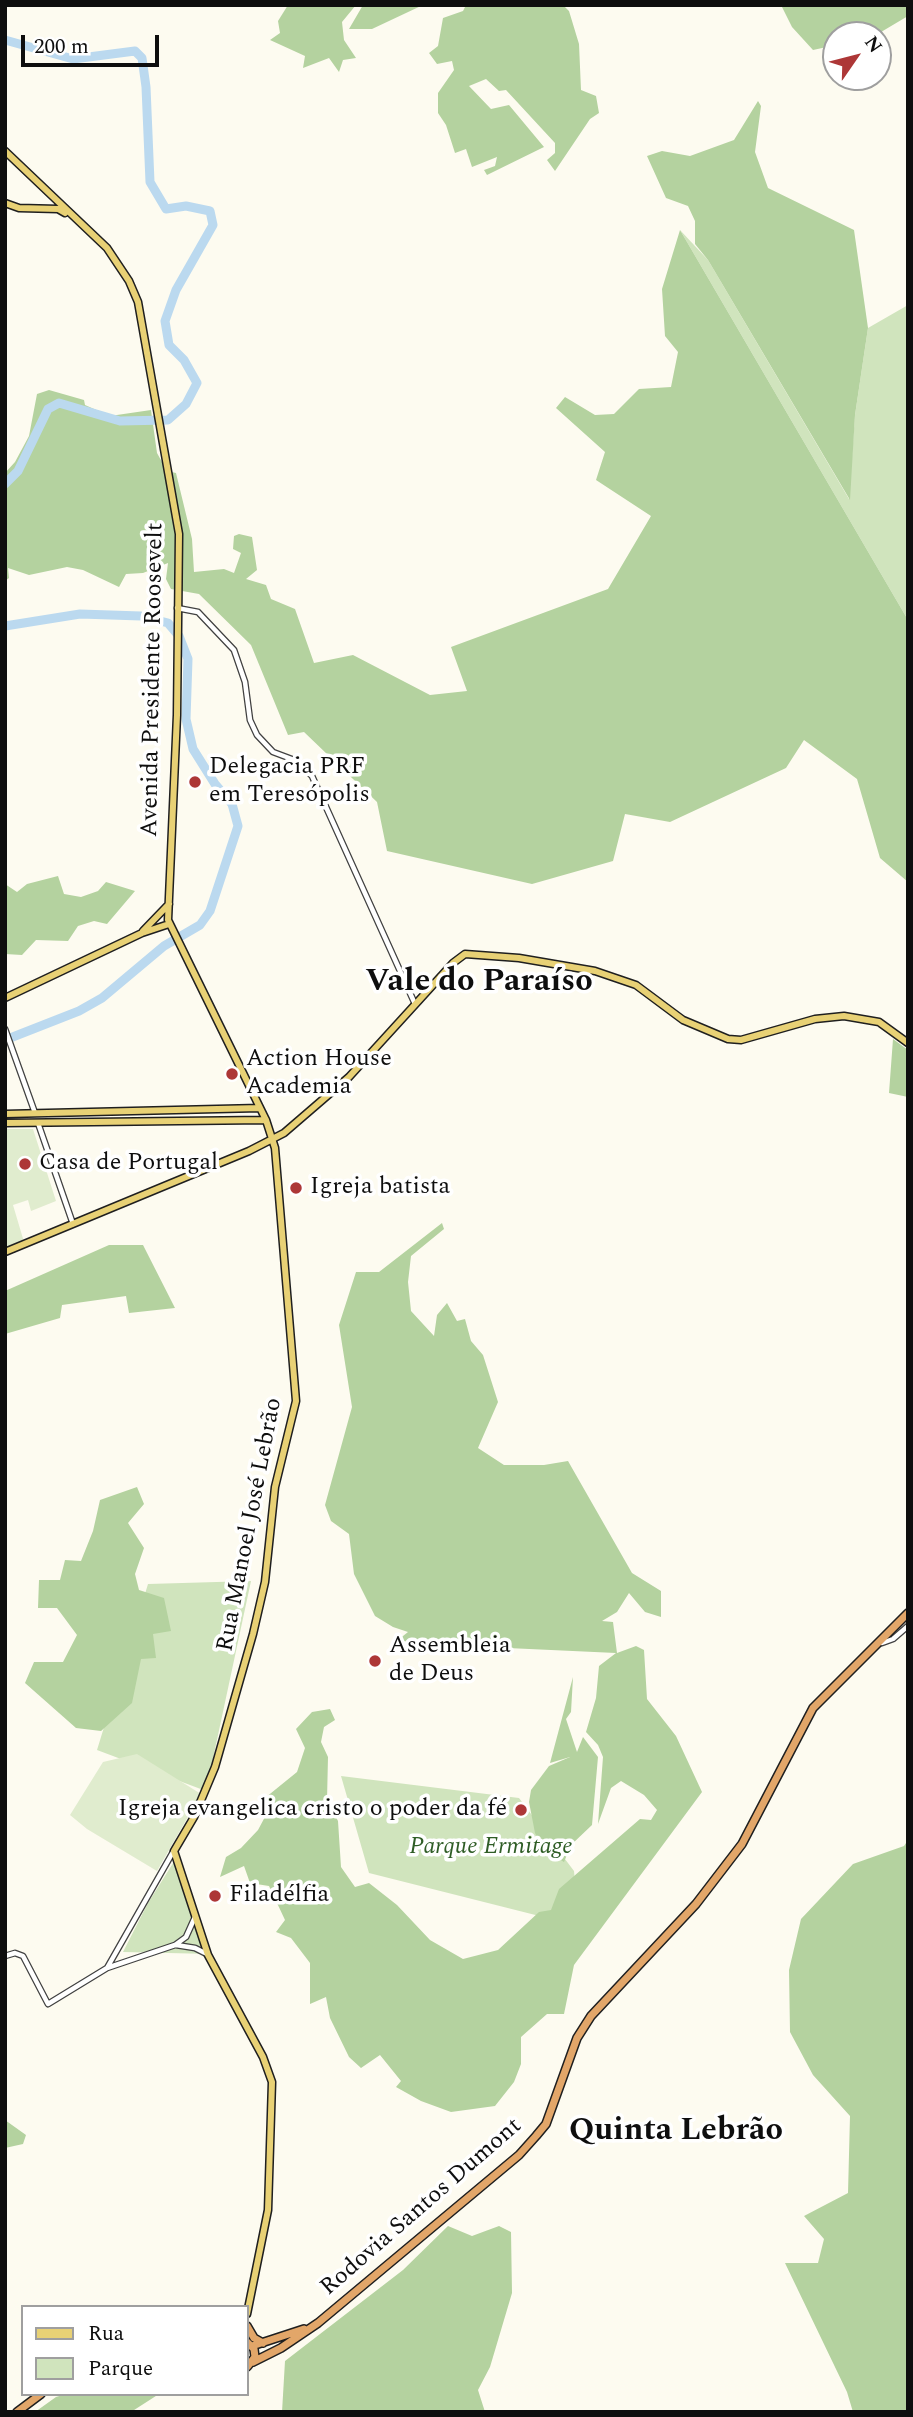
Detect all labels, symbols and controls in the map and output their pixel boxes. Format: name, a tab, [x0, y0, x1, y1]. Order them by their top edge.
scale bar	[24, 21, 163, 65]
north arrow	[822, 21, 892, 91]
text: N	[857, 30, 889, 59]
text: 200 m	[34, 31, 89, 63]
street label: Avenida Presidente Roosevelt	[137, 523, 171, 837]
place label: Delegacia PRF em Teresópolis	[209, 754, 370, 810]
marker: Delegacia PRF em Teresópolis	[187, 774, 203, 790]
district label: Vale do Paraíso	[365, 965, 593, 1003]
place label: Action House Academia	[246, 1046, 392, 1102]
marker: Action House Academia	[224, 1066, 240, 1082]
place label: Casa de Portugal	[39, 1150, 218, 1178]
marker: Casa de Portugal	[17, 1156, 33, 1172]
place label: Igreja batista	[310, 1174, 450, 1202]
marker: Igreja batista	[288, 1180, 304, 1196]
street label: Rua Manoel José Lebrão	[212, 1396, 290, 1654]
place label: Assembleia de Deus	[389, 1633, 511, 1689]
marker: Assembleia de Deus	[367, 1653, 383, 1669]
place label: Igreja evangelica cristo o poder da fé	[118, 1796, 507, 1824]
marker: Igreja evangelica cristo o poder da fé	[513, 1802, 529, 1818]
park label: Parque Ermitage	[409, 1834, 573, 1862]
place label: Filadélfia	[229, 1882, 329, 1910]
marker: Filadélfia	[207, 1888, 223, 1904]
street label: Rodovia Santos Dumont	[316, 2113, 528, 2303]
district label: Quinta Lebrão	[569, 2114, 783, 2152]
legend	[21, 2305, 248, 2396]
text: Rua	[88, 2318, 124, 2350]
text: Parque	[88, 2353, 153, 2385]

